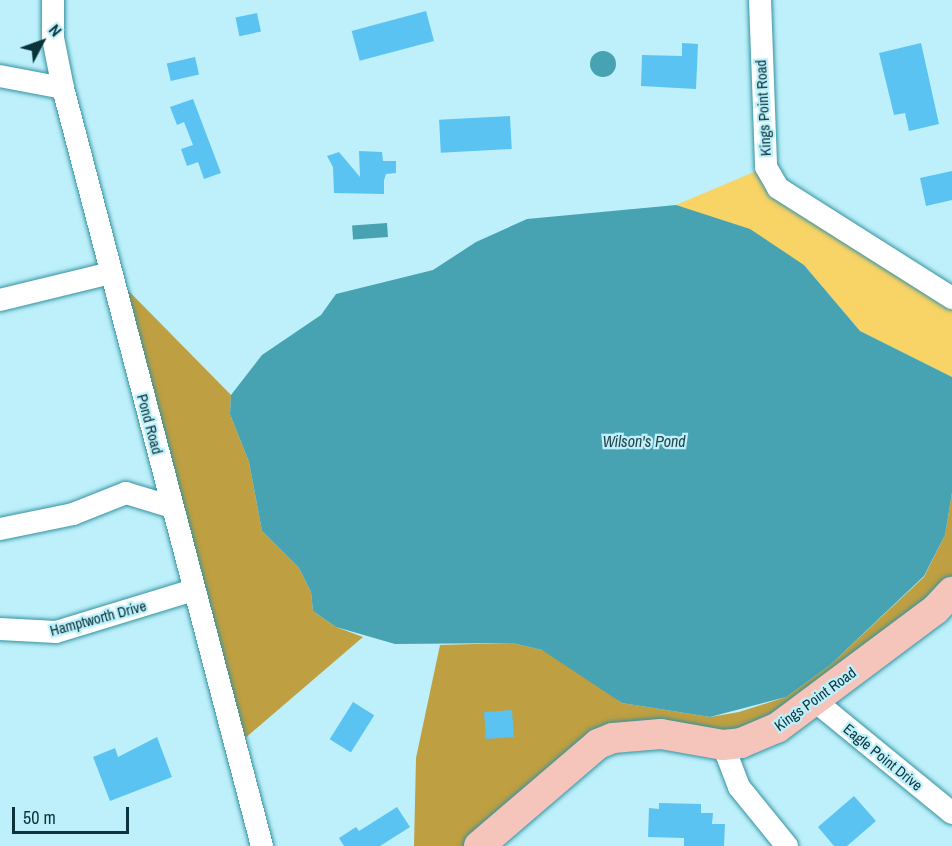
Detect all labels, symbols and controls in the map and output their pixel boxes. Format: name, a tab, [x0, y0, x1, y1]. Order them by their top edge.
north arrow	[12, 12, 72, 72]
text: N	[44, 19, 67, 41]
street label: Kings Point Road	[751, 59, 775, 157]
street label: Pond Road	[133, 392, 167, 456]
water label: Wilson's Pond	[602, 431, 686, 451]
street label: Hamptworth Drive	[48, 596, 148, 640]
street label: Kings Point Road	[771, 663, 859, 735]
street label: Eagle Point Drive	[840, 720, 926, 794]
scale bar	[15, 795, 132, 833]
text: 50 m	[23, 805, 56, 830]

